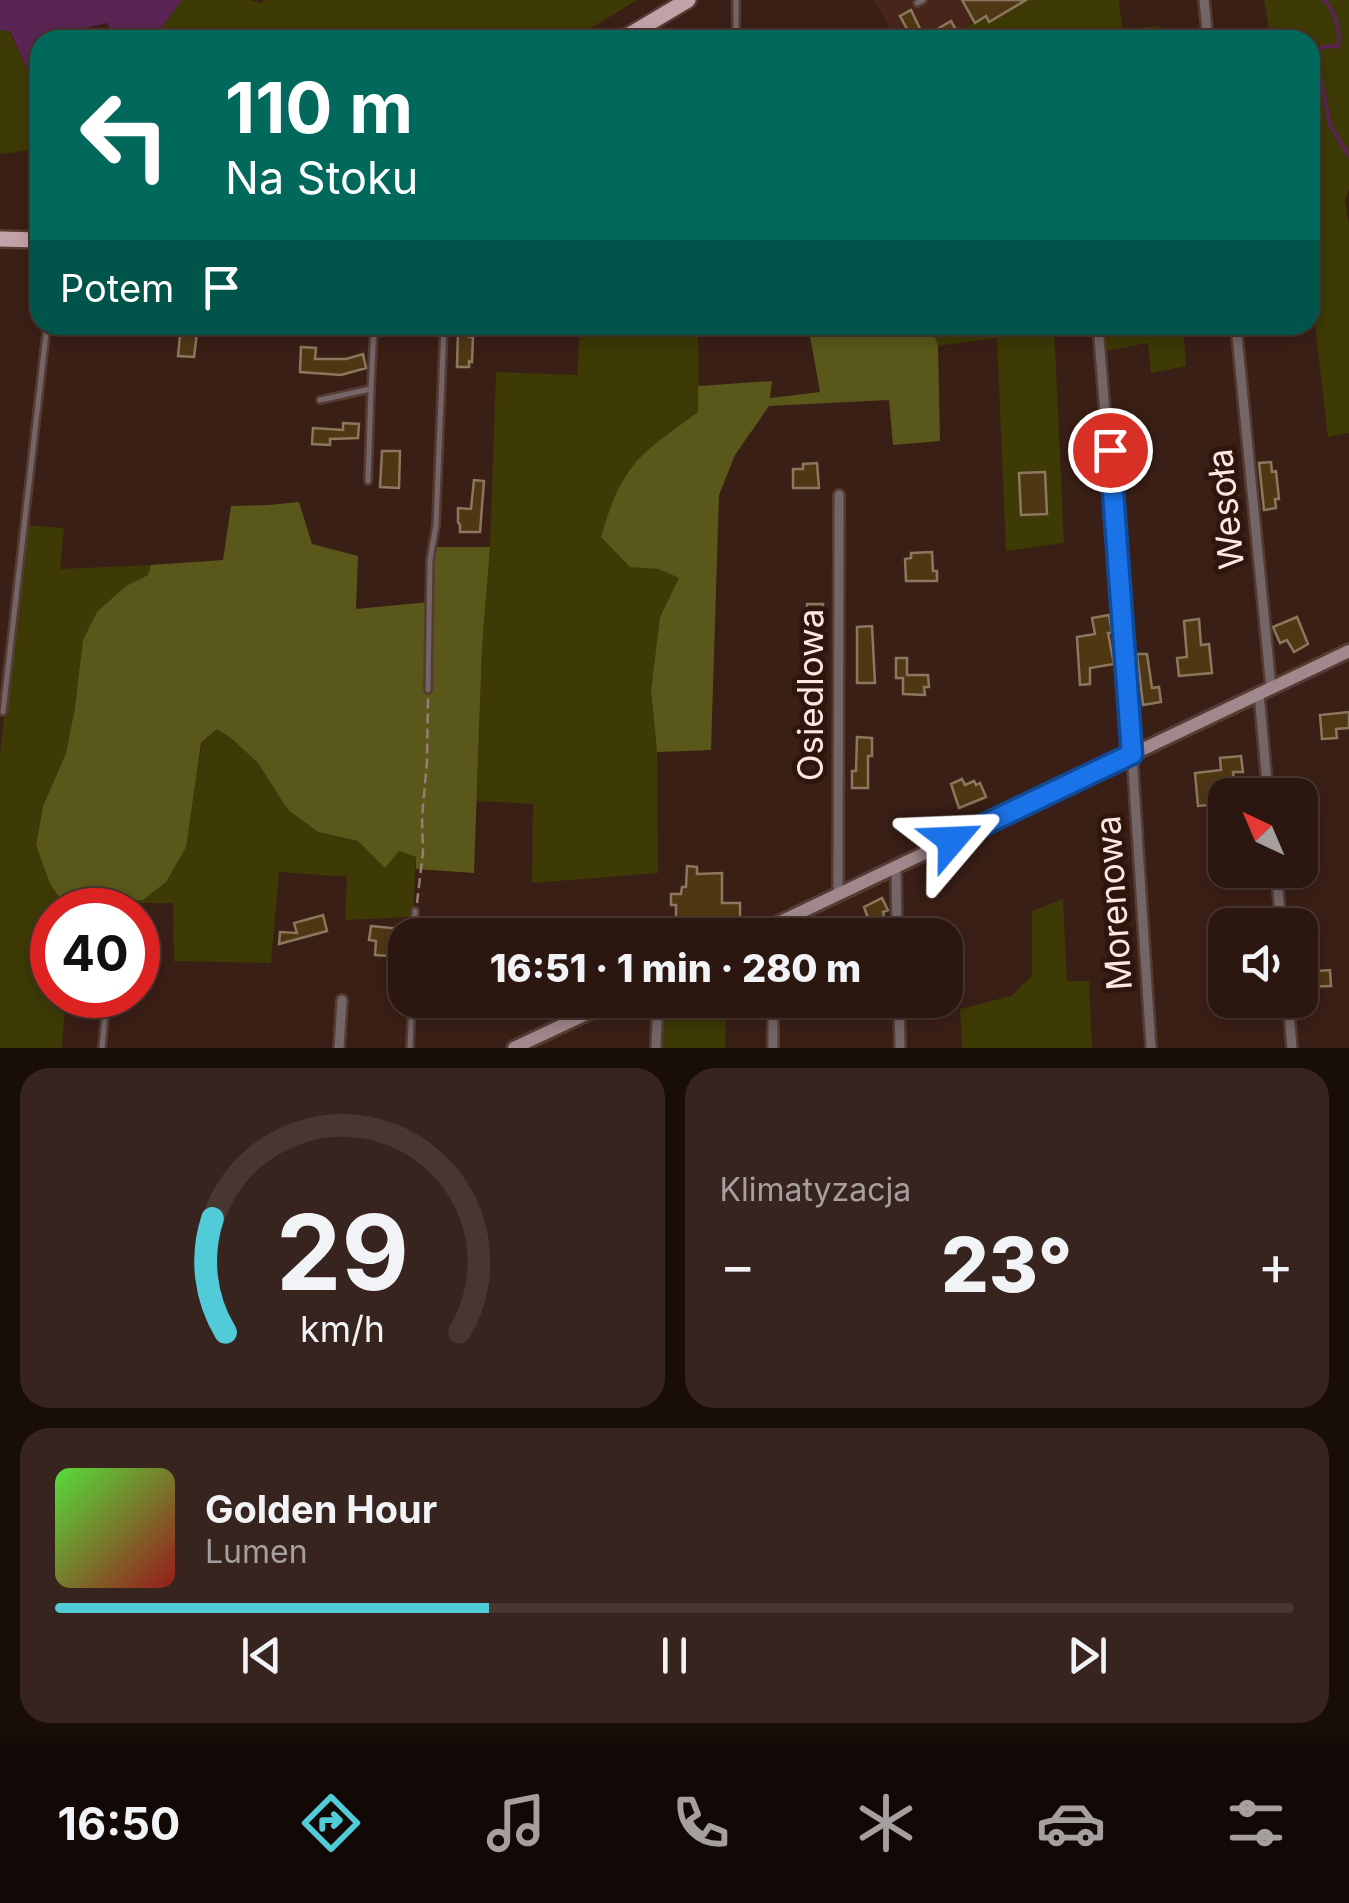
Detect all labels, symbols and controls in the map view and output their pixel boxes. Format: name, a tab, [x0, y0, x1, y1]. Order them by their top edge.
text: 110 m	[225, 65, 413, 150]
icon: left	[60, 70, 190, 200]
text: Na Stoku	[225, 150, 418, 205]
icon: arrive	[194, 260, 249, 315]
text: Potem	[60, 265, 174, 311]
pin	[1068, 408, 1153, 493]
icon: arrive	[1083, 423, 1138, 478]
street label: Wesoła	[1198, 447, 1252, 571]
street label: Osiedlowa	[789, 609, 831, 781]
north arrow	[1208, 778, 1318, 888]
map controls	[1208, 778, 1318, 1018]
position arrow	[900, 788, 1004, 892]
street label: Morenowa	[1086, 814, 1140, 992]
speed limit sign: 40	[30, 888, 160, 1018]
button: sound	[1208, 908, 1318, 1018]
text: 16:51 · 1 min · 280 m	[490, 945, 861, 991]
text: Klimatyzacja	[720, 1170, 911, 1209]
text: 29	[276, 1189, 409, 1315]
text: 23°	[941, 1219, 1072, 1310]
text: −	[720, 1232, 756, 1298]
text: +	[1258, 1232, 1294, 1298]
text: km/h	[300, 1307, 385, 1351]
text: Golden Hour	[205, 1486, 437, 1532]
text: Lumen	[205, 1532, 308, 1571]
icon: previous	[234, 1628, 289, 1683]
icon: pause	[647, 1628, 702, 1683]
icon: next	[1060, 1628, 1115, 1683]
icon: directions	[296, 1788, 366, 1858]
icon: music	[481, 1788, 551, 1858]
icon: phone	[666, 1788, 736, 1858]
icon: climate	[851, 1788, 921, 1858]
icon: car	[1036, 1788, 1106, 1858]
icon: filters	[1221, 1788, 1291, 1858]
text: 16:50	[58, 1796, 180, 1851]

